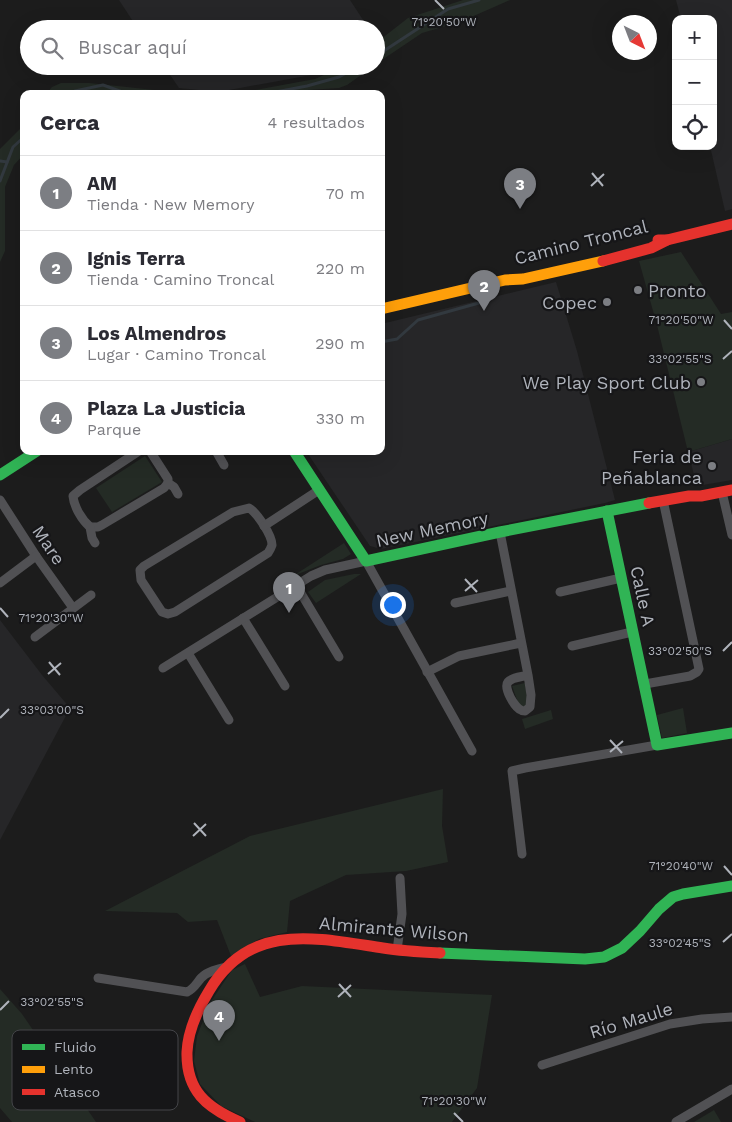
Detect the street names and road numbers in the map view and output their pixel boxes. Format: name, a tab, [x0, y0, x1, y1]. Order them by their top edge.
street label: Camino Troncal	[512, 215, 650, 269]
street label: New Memory	[374, 507, 491, 551]
street label: Mare	[28, 521, 70, 569]
street label: Calle A	[626, 564, 660, 628]
street label: Almirante Wilson	[318, 912, 470, 946]
street label: Río Maule	[587, 997, 675, 1043]

